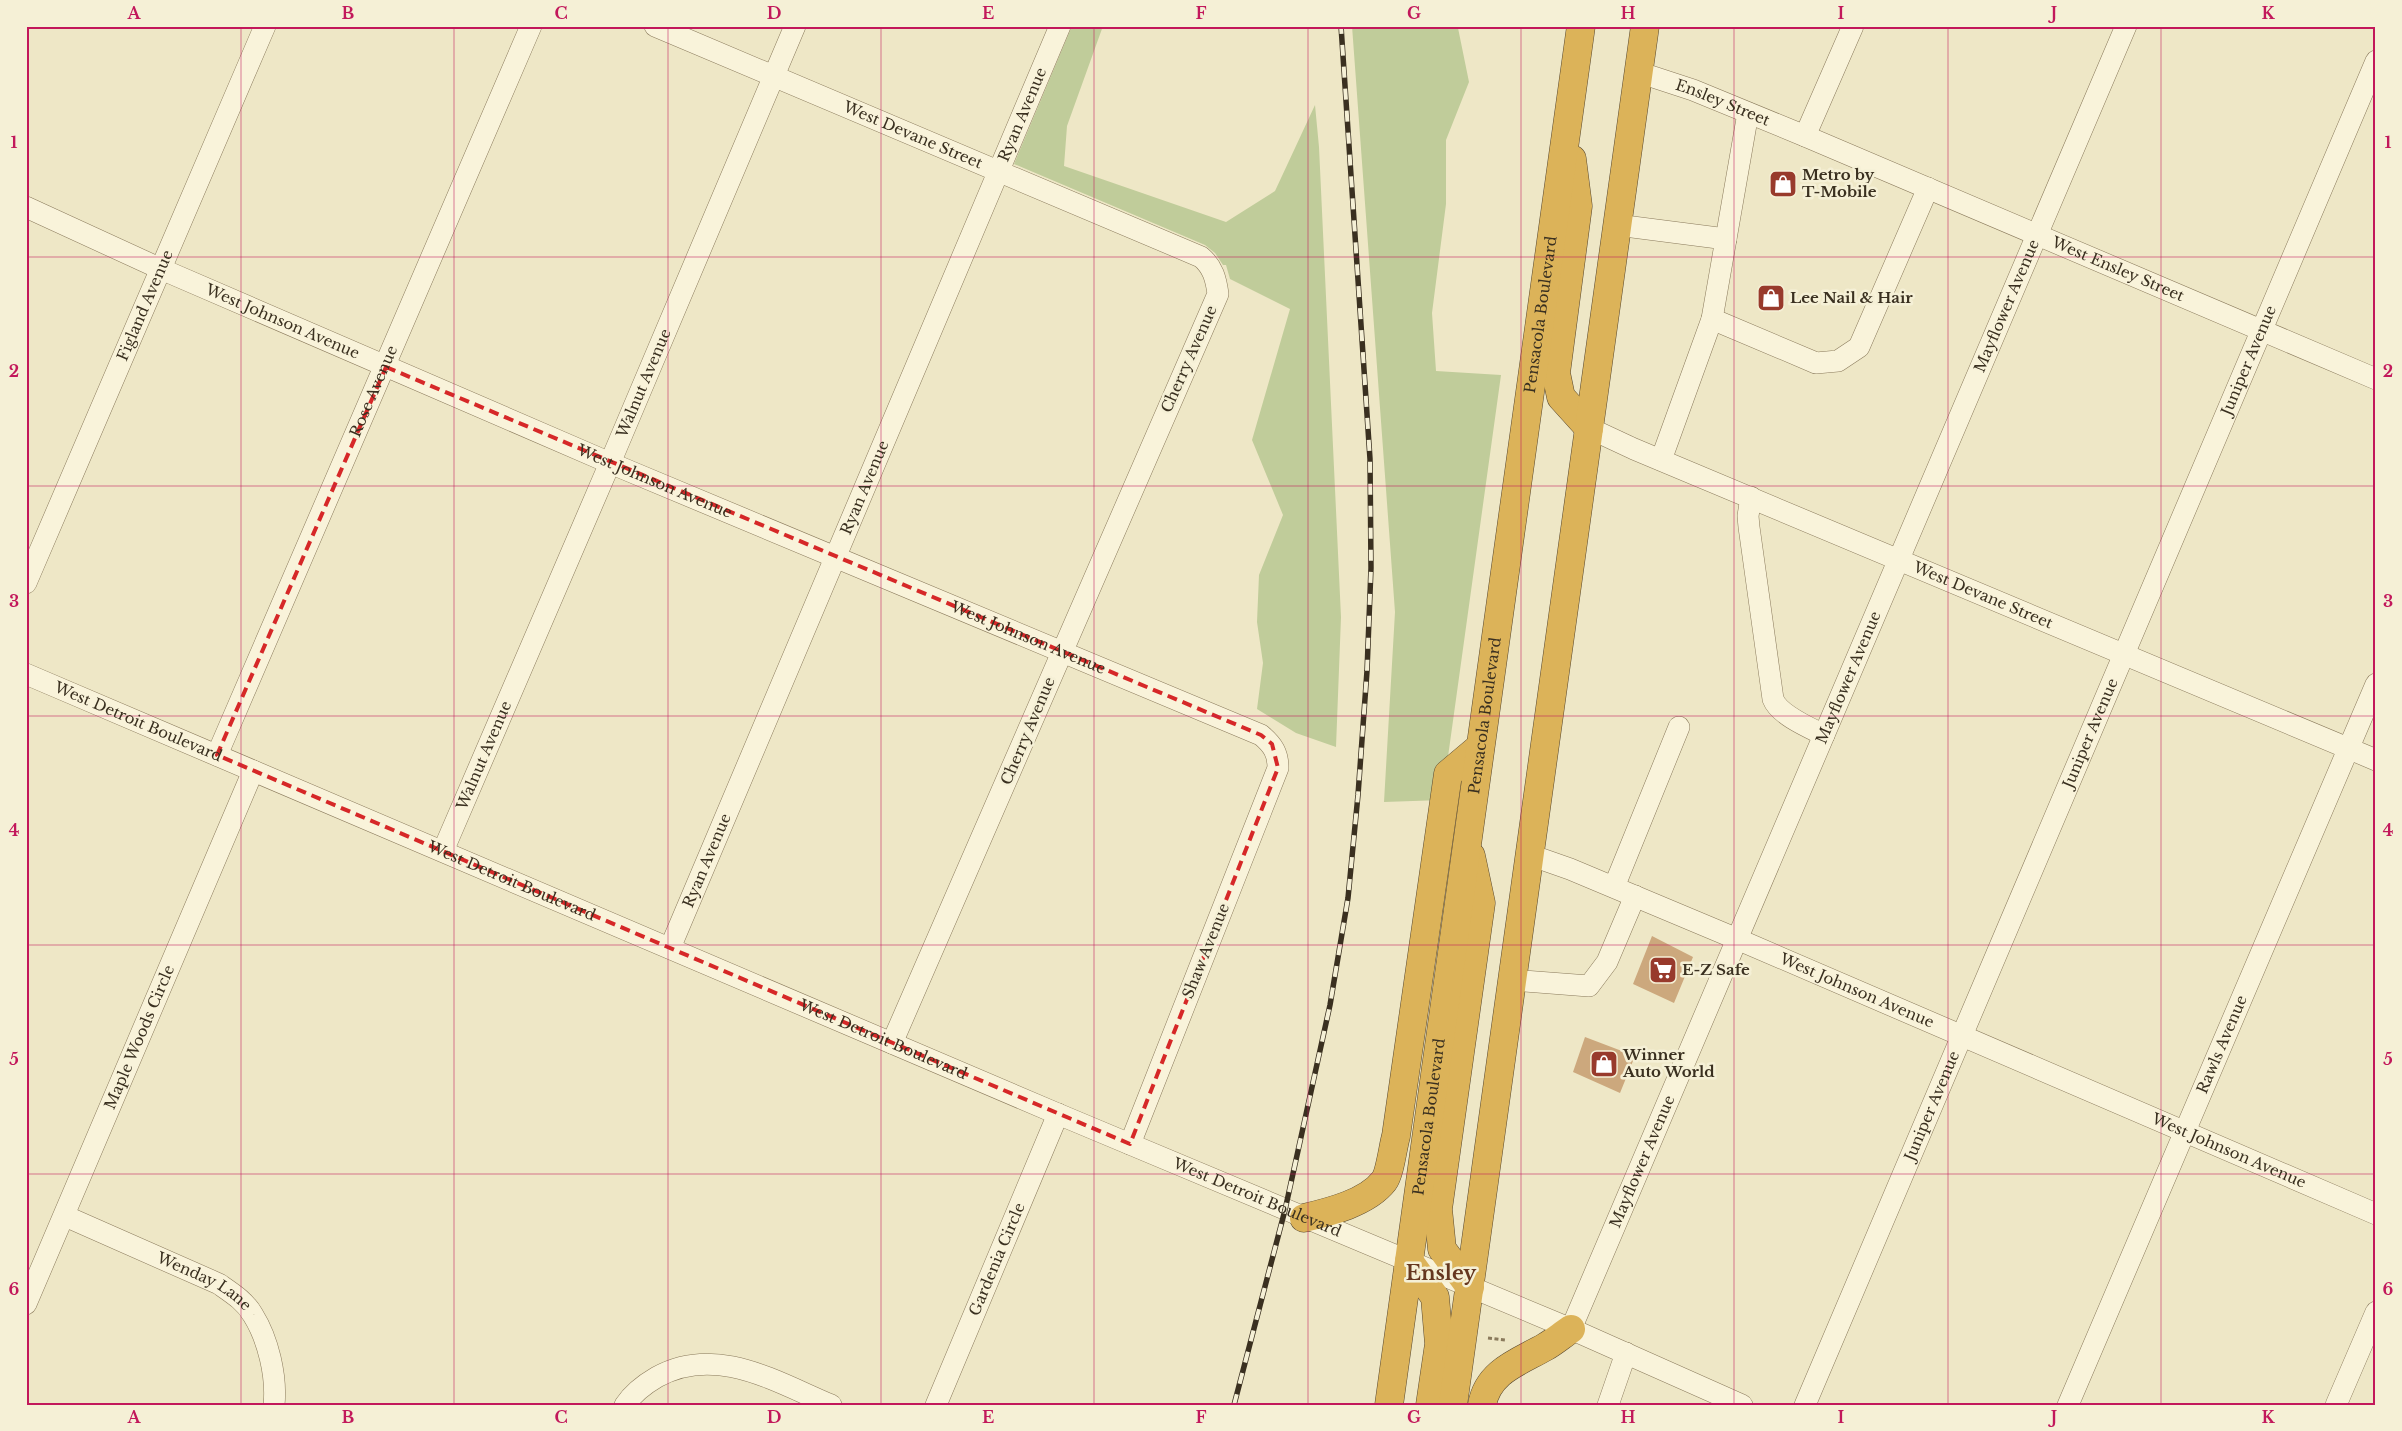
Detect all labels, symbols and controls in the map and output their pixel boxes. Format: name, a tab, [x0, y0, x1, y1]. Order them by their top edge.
text: A	[127, 3, 142, 23]
text: B	[342, 3, 355, 23]
text: C	[554, 3, 568, 23]
text: D	[767, 3, 781, 23]
text: E	[982, 3, 994, 23]
text: F	[1195, 3, 1207, 23]
text: G	[1407, 3, 1421, 23]
text: H	[1620, 3, 1636, 23]
text: I	[1838, 3, 1845, 23]
text: J	[2048, 3, 2057, 23]
text: K	[2261, 3, 2275, 23]
street label: Ryan Avenue	[994, 64, 1050, 164]
street label: Ensley Street	[1673, 75, 1773, 130]
street label: West Devane Street	[840, 96, 986, 173]
text: 1	[11, 132, 18, 152]
text: 1	[2385, 132, 2392, 152]
place label: Metro by T-Mobile	[1802, 165, 1877, 201]
shop icon: Metro by T-Mobile	[1768, 169, 1798, 199]
street label: West Ensley Street	[2048, 232, 2187, 305]
street label: Pensacola Boulevard	[1520, 235, 1561, 394]
street label: Mayflower Avenue	[1970, 236, 2043, 375]
street label: Figland Avenue	[112, 247, 177, 364]
street label: West Johnson Avenue	[202, 279, 363, 363]
shop icon: Lee Nail & Hair	[1756, 283, 1786, 313]
place label: Lee Nail & Hair	[1790, 288, 1913, 307]
street label: Cherry Avenue	[1156, 302, 1221, 415]
street label: Juniper Avenue	[2216, 302, 2280, 420]
street label: Walnut Avenue	[611, 326, 675, 441]
street label: Rose Avenue	[345, 342, 401, 440]
text: 2	[9, 361, 19, 381]
text: 2	[2383, 361, 2393, 381]
street label: Ryan Avenue	[836, 437, 893, 537]
street label: West Johnson Avenue	[574, 440, 735, 522]
street label: West Devane Street	[1910, 557, 2056, 633]
text: 3	[9, 591, 19, 611]
text: 3	[2383, 591, 2393, 611]
street label: West Johnson Avenue	[947, 596, 1109, 678]
street label: Mayflower Avenue	[1811, 608, 1885, 747]
street label: Pensacola Boulevard	[1464, 636, 1505, 795]
street label: Cherry Avenue	[996, 674, 1059, 788]
street label: Juniper Avenue	[2057, 675, 2122, 793]
street label: West Detroit Boulevard	[51, 677, 225, 766]
street label: Walnut Avenue	[452, 698, 515, 813]
street label: Ryan Avenue	[678, 810, 735, 910]
text: 4	[9, 820, 19, 840]
text: 4	[2383, 820, 2393, 840]
street label: West Detroit Boulevard	[424, 836, 599, 925]
street label: Shaw Avenue	[1178, 900, 1233, 1001]
street label: West Johnson Avenue	[1776, 948, 1937, 1032]
supermarket icon: E-Z Safe	[1648, 955, 1678, 985]
place label: E-Z Safe	[1682, 960, 1750, 979]
street label: Maple Woods Circle	[100, 962, 178, 1112]
street label: Rawls Avenue	[2192, 992, 2251, 1096]
street label: West Detroit Boulevard	[796, 995, 970, 1083]
street label: Pensacola Boulevard	[1408, 1037, 1449, 1196]
place label: Winner Auto World	[1622, 1045, 1715, 1081]
street label: Juniper Avenue	[1899, 1048, 1963, 1165]
text: 5	[9, 1049, 19, 1069]
shop icon: Winner Auto World	[1589, 1049, 1619, 1079]
text: 5	[2383, 1049, 2393, 1069]
street label: Mayflower Avenue	[1605, 1092, 1679, 1231]
street label: West Johnson Avenue	[2148, 1108, 2309, 1192]
street label: West Detroit Boulevard	[1170, 1153, 1344, 1241]
street label: Gardenia Circle	[965, 1200, 1029, 1318]
street label: Wenday Lane	[153, 1247, 256, 1314]
district label: Ensley	[1406, 1261, 1477, 1285]
text: 6	[9, 1279, 20, 1299]
text: 6	[2383, 1279, 2394, 1299]
text: A	[127, 1407, 142, 1427]
text: B	[342, 1407, 355, 1427]
text: C	[554, 1407, 568, 1427]
text: D	[767, 1407, 781, 1427]
text: E	[982, 1407, 994, 1427]
text: F	[1195, 1407, 1207, 1427]
text: G	[1407, 1407, 1421, 1427]
text: H	[1620, 1407, 1636, 1427]
text: I	[1838, 1407, 1845, 1427]
text: J	[2048, 1407, 2057, 1427]
text: K	[2261, 1407, 2275, 1427]

